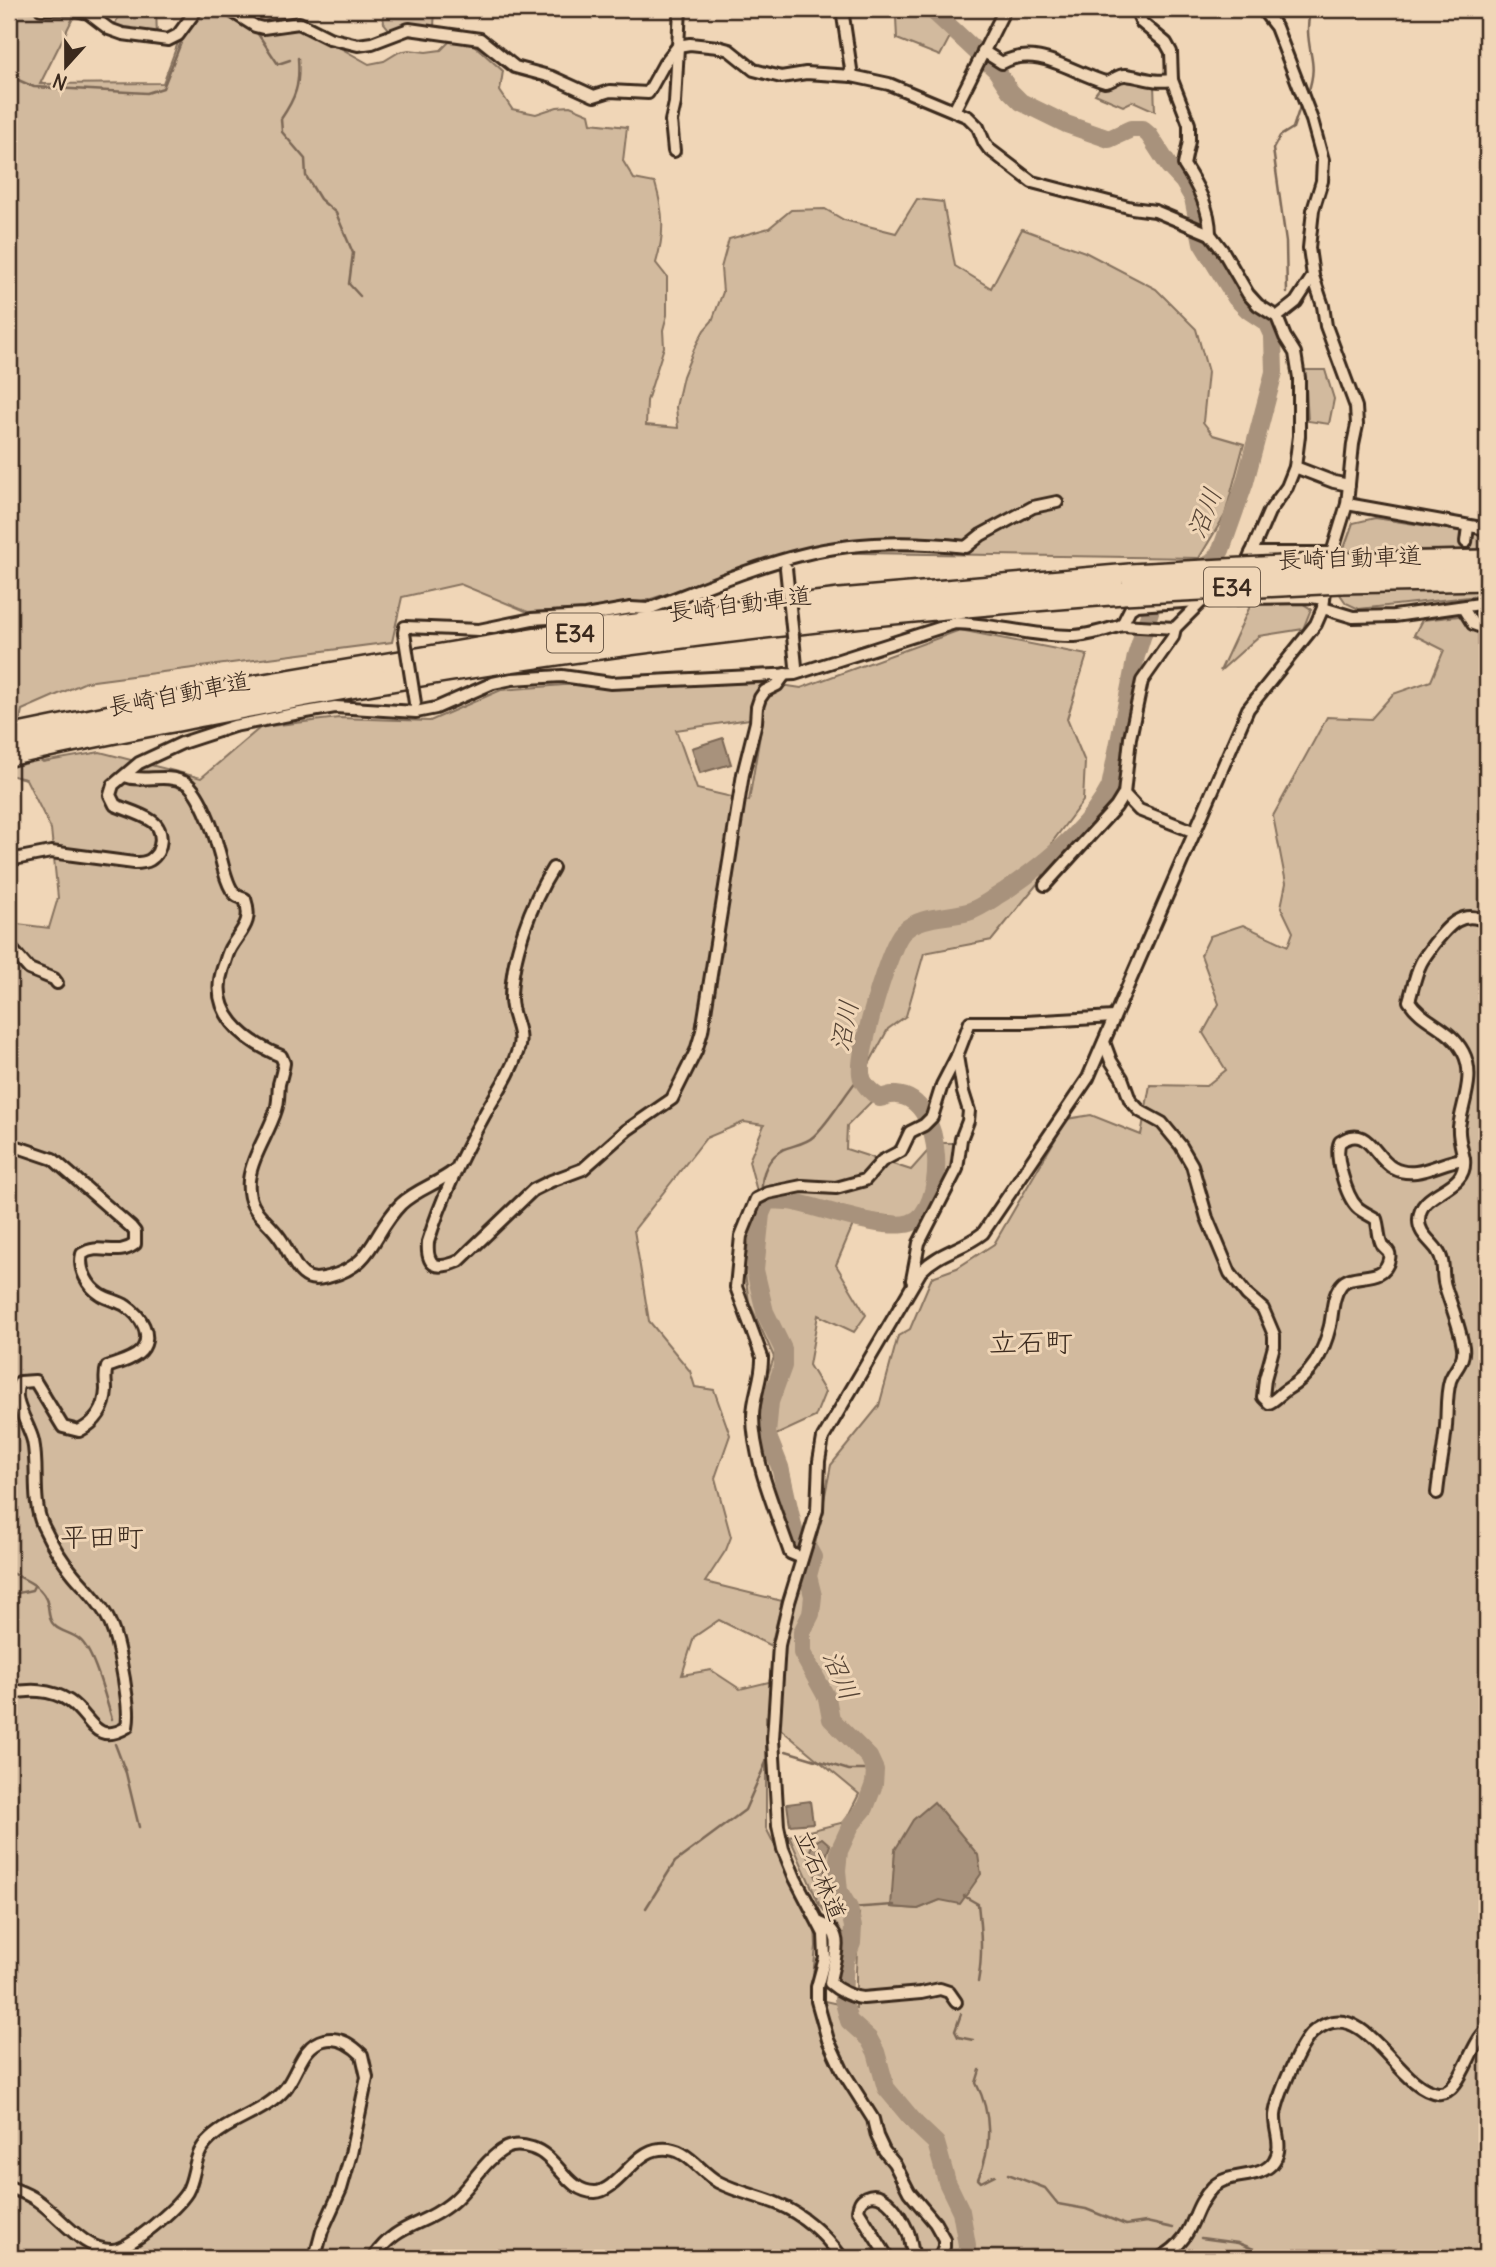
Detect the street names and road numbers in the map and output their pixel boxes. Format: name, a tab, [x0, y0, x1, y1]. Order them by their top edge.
street label: 長崎自動車道	[1278, 539, 1422, 575]
road number: E34	[1204, 568, 1260, 607]
street label: 長崎自動車道	[667, 579, 813, 627]
road number: E34	[547, 614, 603, 652]
street label: 長崎自動車道	[105, 665, 253, 721]
street label: 立石林道	[788, 1825, 854, 1925]

